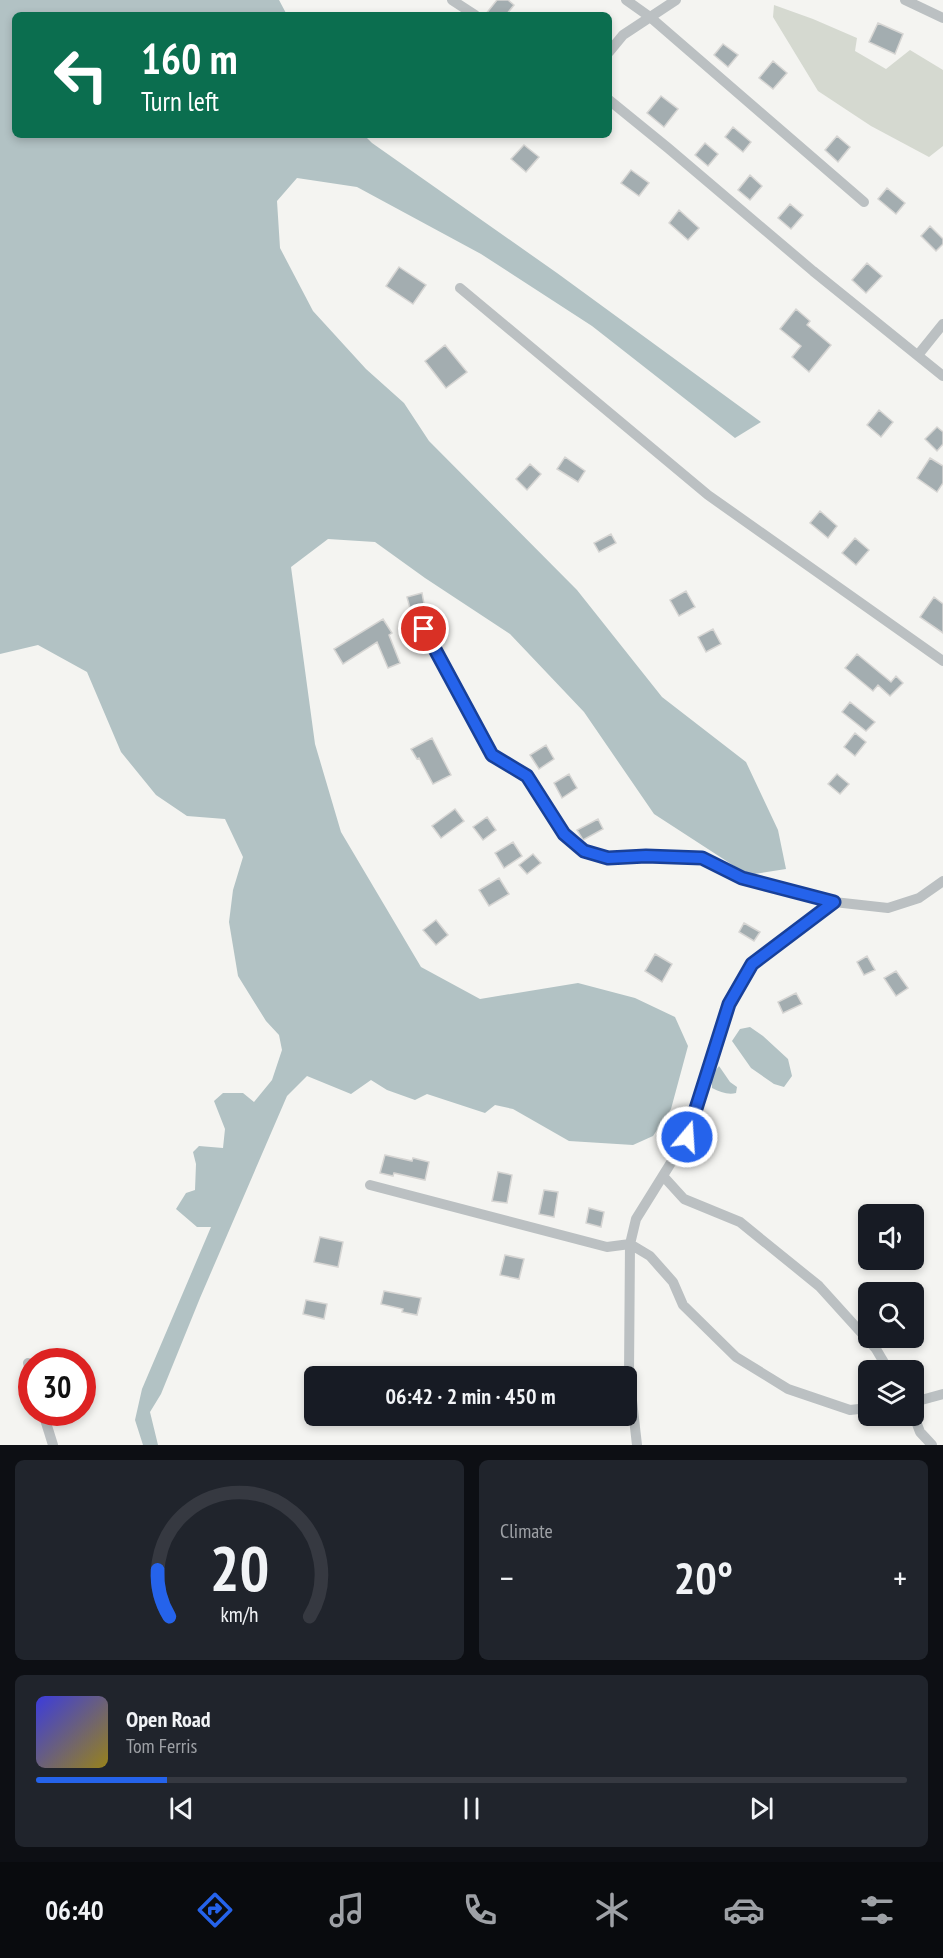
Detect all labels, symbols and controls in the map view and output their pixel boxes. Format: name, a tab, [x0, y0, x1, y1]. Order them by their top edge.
text: 160 m	[141, 31, 238, 86]
icon: left	[42, 36, 120, 114]
text: Turn left	[141, 84, 219, 118]
pin	[398, 603, 449, 654]
icon: arrive	[407, 612, 440, 645]
position arrow	[655, 1105, 719, 1169]
map controls	[858, 1204, 924, 1426]
button: sound	[858, 1204, 924, 1270]
button: search	[858, 1282, 924, 1348]
speed limit sign: 30	[18, 1348, 96, 1426]
button: layers	[858, 1360, 924, 1426]
text: 06:42 · 2 min · 450 m	[385, 1382, 556, 1410]
text: Climate	[500, 1518, 553, 1544]
text: 20	[210, 1527, 269, 1608]
text: 20°	[674, 1548, 733, 1606]
text: −	[500, 1556, 514, 1599]
text: +	[893, 1556, 907, 1599]
text: km/h	[220, 1600, 259, 1628]
text: Open Road	[126, 1705, 211, 1733]
text: Tom Ferris	[126, 1733, 197, 1759]
icon: previous	[165, 1792, 198, 1825]
icon: pause	[455, 1792, 488, 1825]
icon: next	[745, 1792, 778, 1825]
icon: directions	[194, 1889, 236, 1931]
icon: music	[326, 1889, 368, 1931]
icon: phone	[459, 1889, 501, 1931]
icon: climate	[591, 1889, 633, 1931]
icon: car	[723, 1889, 765, 1931]
icon: filters	[856, 1889, 898, 1931]
text: 06:40	[45, 1893, 104, 1927]

